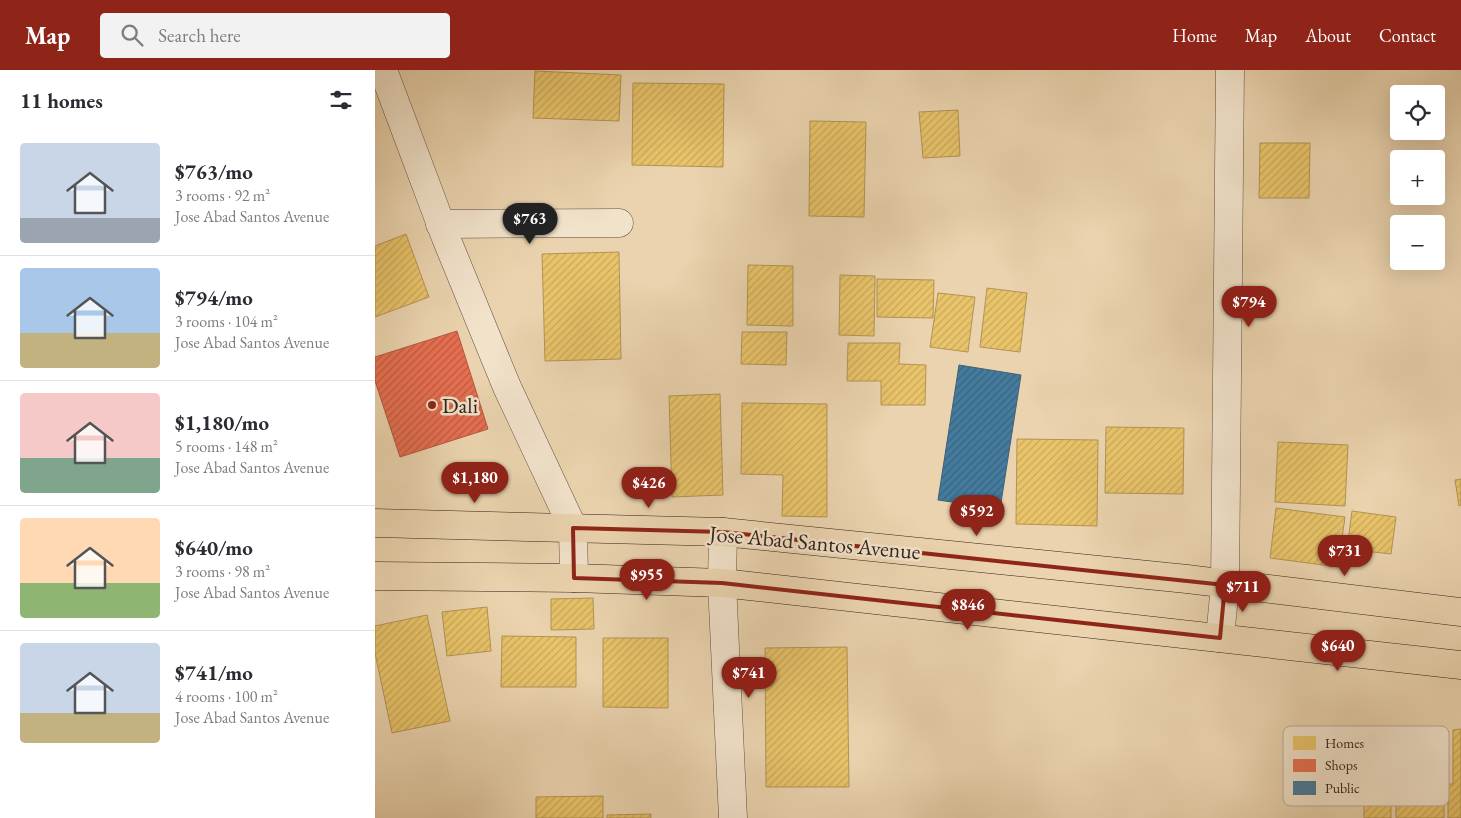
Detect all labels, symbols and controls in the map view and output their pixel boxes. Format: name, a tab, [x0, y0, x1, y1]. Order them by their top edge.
search box	[100, 13, 450, 58]
text: Map	[25, 20, 70, 51]
icon: search	[118, 21, 146, 49]
text: Search here	[158, 23, 241, 48]
text: Home	[1172, 24, 1217, 47]
text: Map	[1245, 24, 1277, 47]
text: About	[1305, 24, 1351, 47]
text: Contact	[1379, 24, 1436, 47]
map controls	[1390, 85, 1445, 270]
button: locate	[1390, 85, 1445, 140]
icon: filters	[327, 86, 355, 114]
text: 11 homes	[20, 87, 103, 114]
button: +	[1390, 150, 1445, 205]
text: $763/mo	[175, 158, 253, 185]
icon: home	[60, 163, 120, 223]
text: 3 rooms · 92 m²	[175, 185, 270, 206]
pin: $763	[500, 202, 560, 245]
text: Jose Abad Santos Avenue	[175, 206, 329, 227]
text: $763	[514, 208, 546, 229]
button: −	[1390, 215, 1445, 270]
text: $794/mo	[175, 284, 253, 311]
pin: $794	[1219, 286, 1279, 328]
icon: home	[60, 288, 120, 348]
text: $794	[1233, 291, 1265, 312]
text: 3 rooms · 104 m²	[175, 311, 278, 332]
text: Jose Abad Santos Avenue	[175, 332, 329, 353]
place label: Dali	[442, 391, 478, 420]
marker: Dali	[426, 399, 438, 411]
text: $1,180/mo	[175, 409, 269, 436]
icon: home	[60, 413, 120, 473]
text: 5 rooms · 148 m²	[175, 436, 278, 457]
text: Jose Abad Santos Avenue	[175, 457, 329, 478]
pin: $1,180	[434, 462, 516, 504]
pin: $426	[619, 466, 679, 509]
text: $1,180	[452, 467, 498, 488]
text: $426	[633, 472, 665, 493]
pin: $592	[947, 494, 1007, 537]
text: $592	[961, 500, 993, 521]
street label: Jose Abad Santos Avenue	[706, 519, 922, 566]
text: $640/mo	[175, 534, 253, 561]
pin: $731	[1315, 534, 1375, 577]
icon: home	[60, 538, 120, 598]
text: $731	[1329, 540, 1361, 561]
pin: $955	[617, 558, 677, 601]
text: 3 rooms · 98 m²	[175, 561, 270, 582]
text: $955	[631, 564, 663, 585]
pin: $711	[1213, 570, 1273, 613]
text: $711	[1227, 576, 1259, 597]
text: Jose Abad Santos Avenue	[175, 582, 329, 603]
pin: $846	[938, 588, 998, 631]
text: $846	[952, 594, 984, 615]
pin: $640	[1308, 630, 1368, 672]
text: $640	[1322, 635, 1354, 656]
pin: $741	[719, 656, 779, 699]
text: $741/mo	[175, 659, 253, 686]
text: $741	[733, 662, 765, 683]
icon: home	[60, 663, 120, 723]
text: 4 rooms · 100 m²	[175, 686, 278, 707]
text: Jose Abad Santos Avenue	[175, 707, 329, 728]
legend	[1283, 726, 1449, 806]
text: Homes	[1325, 734, 1365, 752]
text: Shops	[1325, 756, 1358, 774]
text: Public	[1325, 779, 1360, 797]

